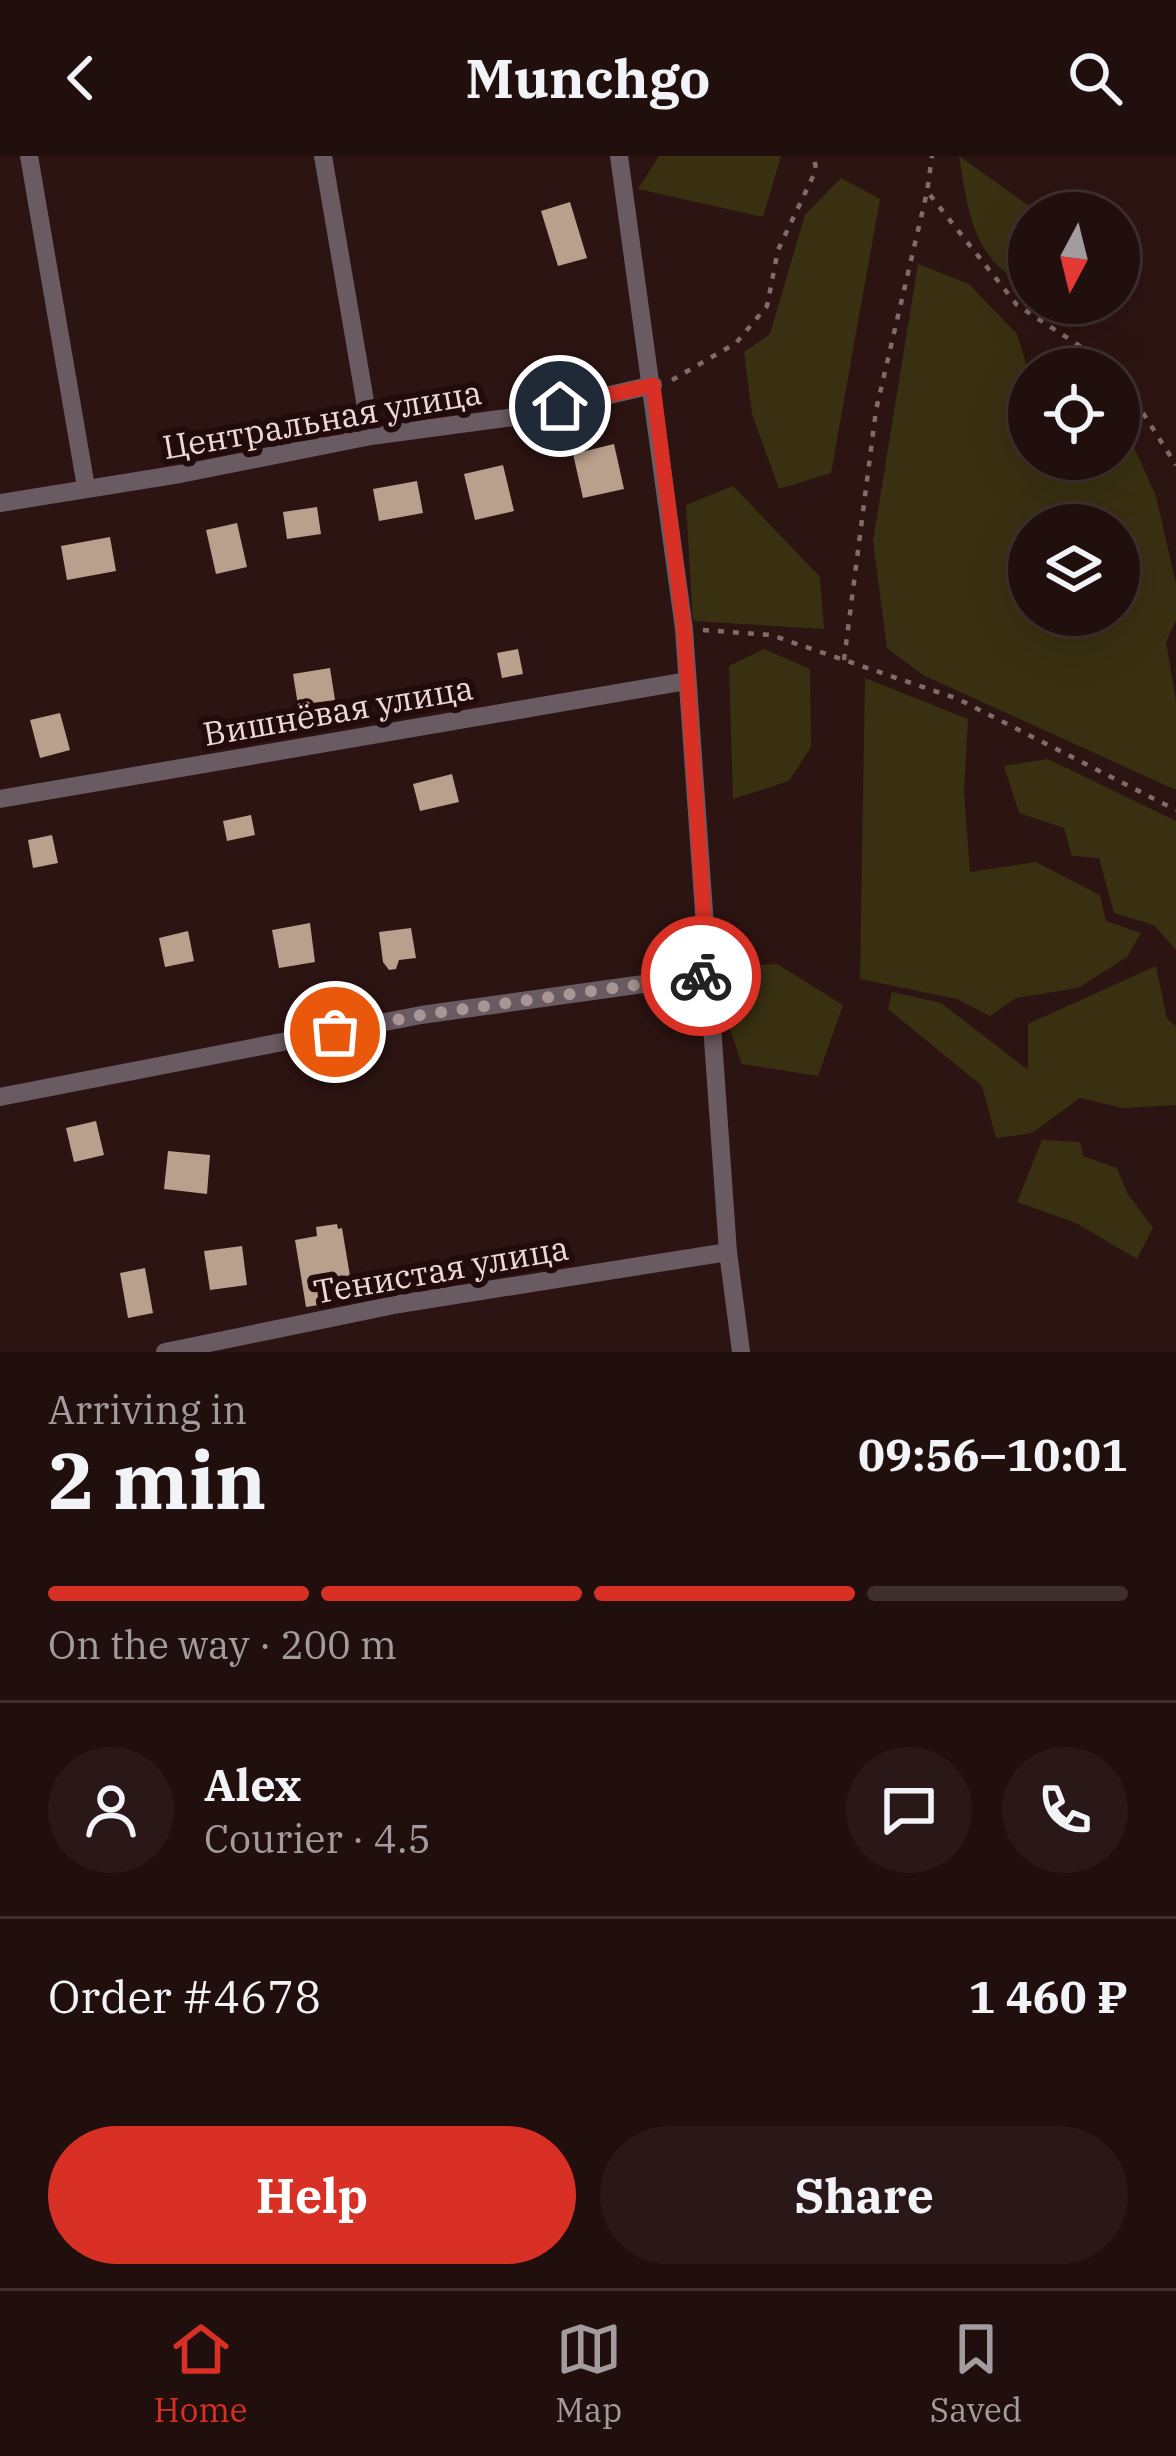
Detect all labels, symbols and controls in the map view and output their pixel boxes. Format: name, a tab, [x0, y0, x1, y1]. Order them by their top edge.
text: Munchgo	[466, 43, 710, 113]
icon: back	[48, 45, 114, 111]
icon: search	[1062, 45, 1128, 111]
north arrow	[1008, 192, 1140, 324]
map controls	[1008, 192, 1140, 636]
button: locate	[1008, 348, 1140, 480]
pin	[509, 355, 611, 457]
street label: Центральная улица	[159, 370, 485, 468]
icon: home	[527, 373, 593, 439]
button: layers	[1008, 504, 1140, 636]
street label: Вишнёвая улица	[200, 665, 476, 755]
courier	[641, 916, 761, 1036]
icon: bike	[668, 943, 734, 1009]
pin	[284, 981, 386, 1083]
icon: bag	[302, 999, 368, 1065]
street label: Тенистая улица	[310, 1225, 572, 1313]
text: Arriving in	[48, 1384, 247, 1435]
text: 09:56–10:01	[858, 1425, 1128, 1483]
text: 2 min	[48, 1429, 266, 1530]
text: On the way · 200 m	[48, 1619, 397, 1670]
button: person	[48, 1747, 174, 1873]
button: chat	[846, 1747, 972, 1873]
button: phone	[1002, 1747, 1128, 1873]
text: Alex	[204, 1755, 301, 1813]
text: Courier · 4.5	[204, 1813, 431, 1864]
text: Order #4678	[48, 1967, 321, 2025]
text: 1 460 ₽	[968, 1967, 1128, 2025]
button: Help	[48, 2126, 576, 2264]
button: Share	[600, 2126, 1128, 2264]
tab: Home	[154, 2316, 248, 2431]
tab: Map	[555, 2316, 622, 2431]
tab: Saved	[930, 2316, 1022, 2431]

